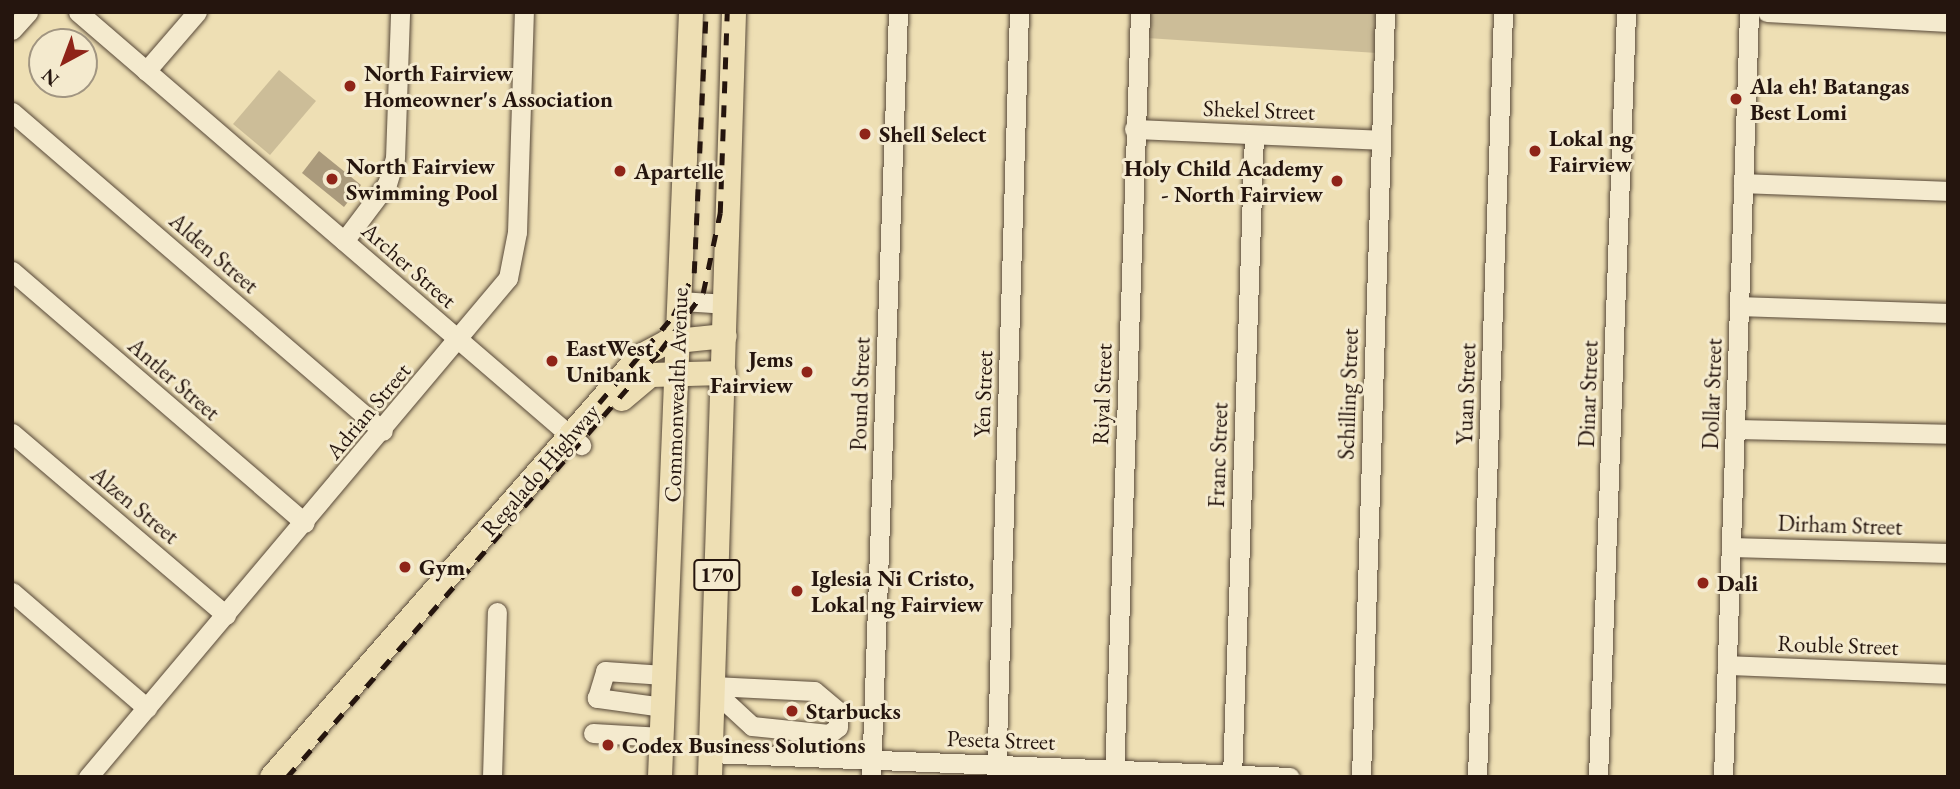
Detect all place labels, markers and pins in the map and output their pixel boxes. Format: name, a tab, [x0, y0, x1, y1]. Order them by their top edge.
place label: North Fairview Homeowner's Association	[364, 59, 613, 113]
place label: Ala eh! Batangas Best Lomi	[1750, 72, 1909, 126]
marker: North Fairview Homeowner's Association	[342, 78, 358, 94]
marker: Ala eh! Batangas Best Lomi	[1728, 91, 1744, 107]
place label: Shell Select	[879, 120, 986, 148]
place label: Lokal ng Fairview	[1549, 124, 1633, 178]
marker: Shell Select	[857, 126, 873, 142]
marker: Lokal ng Fairview	[1527, 143, 1543, 159]
place label: North Fairview Swimming Pool	[346, 152, 498, 206]
place label: Holy Child Academy - North Fairview	[1124, 154, 1323, 208]
place label: Apartelle	[634, 157, 723, 185]
marker: Apartelle	[612, 163, 628, 179]
marker: North Fairview Swimming Pool	[324, 171, 340, 187]
marker: Holy Child Academy - North Fairview	[1329, 173, 1345, 189]
place label: EastWest Unibank	[566, 334, 653, 388]
place label: Jems Fairview	[710, 345, 793, 399]
marker: EastWest Unibank	[544, 353, 560, 369]
marker: Jems Fairview	[799, 364, 815, 380]
place label: Gym	[419, 553, 465, 581]
marker: Gym	[397, 559, 413, 575]
place label: Iglesia Ni Cristo, Lokal ng Fairview	[811, 564, 984, 618]
place label: Dali	[1717, 569, 1758, 597]
marker: Dali	[1695, 575, 1711, 591]
marker: Iglesia Ni Cristo, Lokal ng Fairview	[789, 583, 805, 599]
place label: Starbucks	[806, 697, 901, 725]
marker: Starbucks	[784, 703, 800, 719]
place label: Codex Business Solutions	[622, 731, 865, 759]
marker: Codex Business Solutions	[600, 737, 616, 753]

